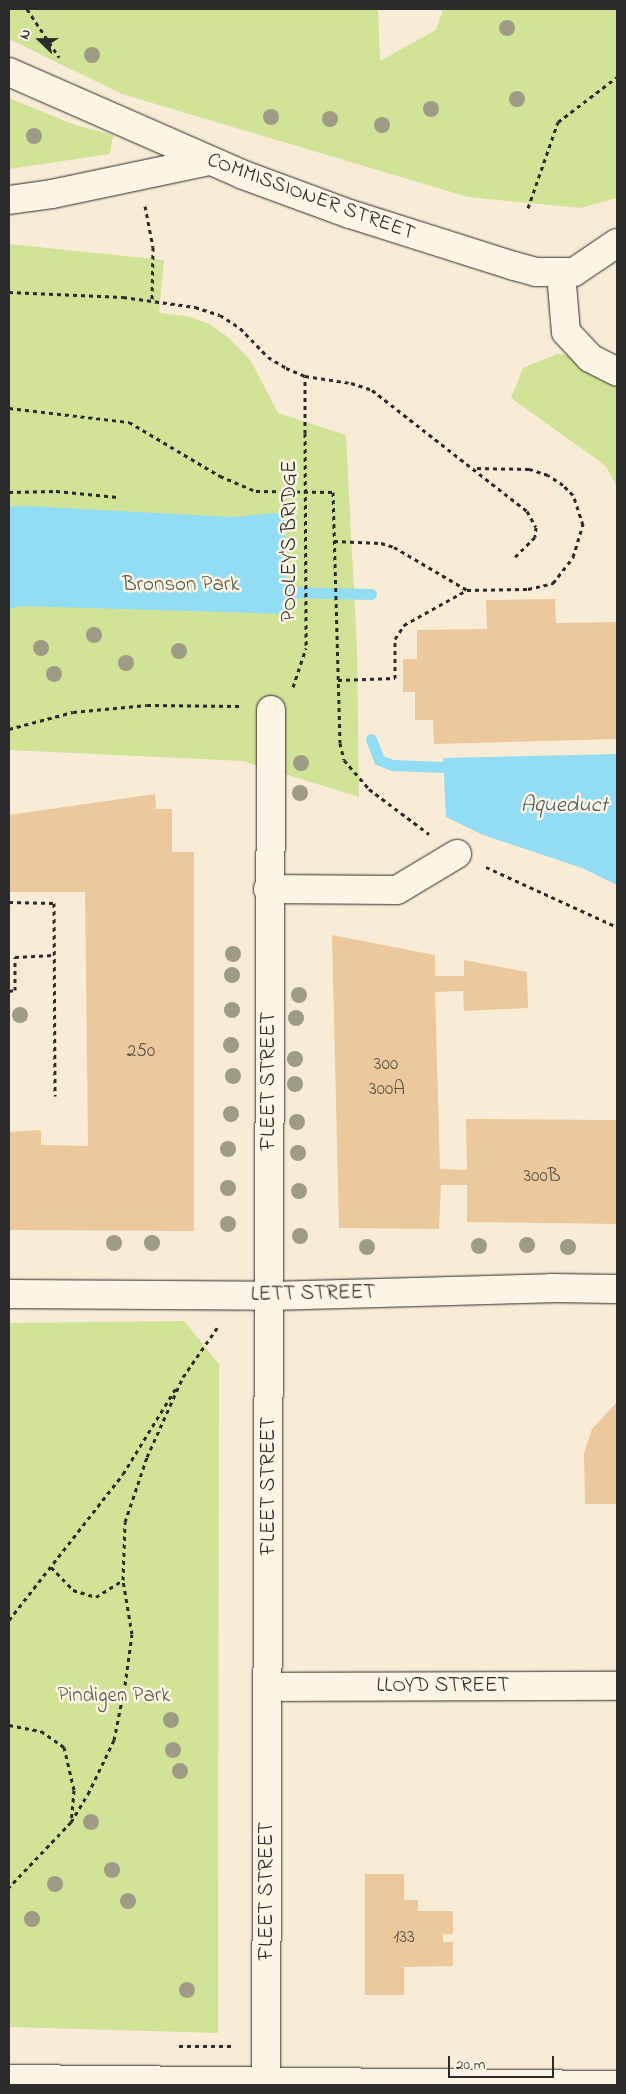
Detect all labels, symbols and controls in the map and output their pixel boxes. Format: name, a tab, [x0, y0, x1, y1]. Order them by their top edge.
north arrow	[15, 15, 65, 65]
text: N	[14, 26, 37, 43]
street label: COMMISSIONER STREET	[204, 148, 418, 246]
street label: POOLEY'S BRIDGE	[277, 460, 303, 622]
park label: Bronson Park	[122, 572, 240, 598]
water label: Aqueduct	[520, 794, 608, 820]
street label: FLEET STREET	[256, 1012, 282, 1150]
house number: 250	[127, 1041, 155, 1063]
house number: 300	[374, 1054, 398, 1076]
house number: 300A	[369, 1079, 405, 1101]
house number: 300B	[523, 1166, 561, 1188]
street label: LETT STREET	[251, 1280, 375, 1308]
street label: FLEET STREET	[256, 1417, 282, 1555]
street label: LLOYD STREET	[377, 1673, 509, 1699]
park label: Pindigen Park	[57, 1683, 171, 1709]
street label: FLEET STREET	[254, 1822, 280, 1960]
house number: 133	[393, 1927, 415, 1949]
scale bar	[451, 2046, 557, 2078]
text: 20 m	[456, 2054, 485, 2076]

